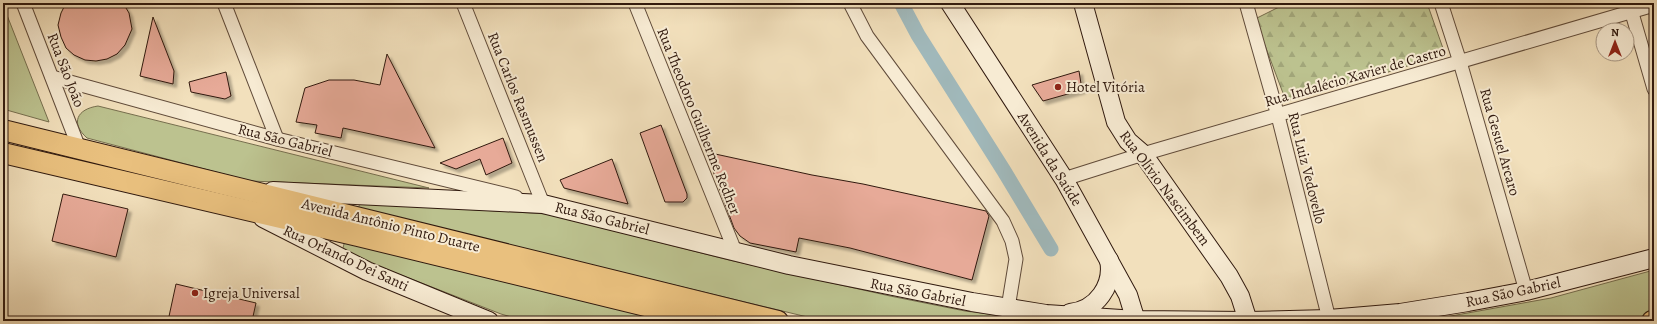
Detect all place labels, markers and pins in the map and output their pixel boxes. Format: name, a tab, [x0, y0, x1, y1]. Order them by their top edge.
place label: Hotel Vitória	[1066, 77, 1145, 97]
marker: Hotel Vitória	[1053, 82, 1063, 92]
place label: Igreja Universal	[203, 283, 300, 303]
marker: Igreja Universal	[190, 288, 200, 298]

